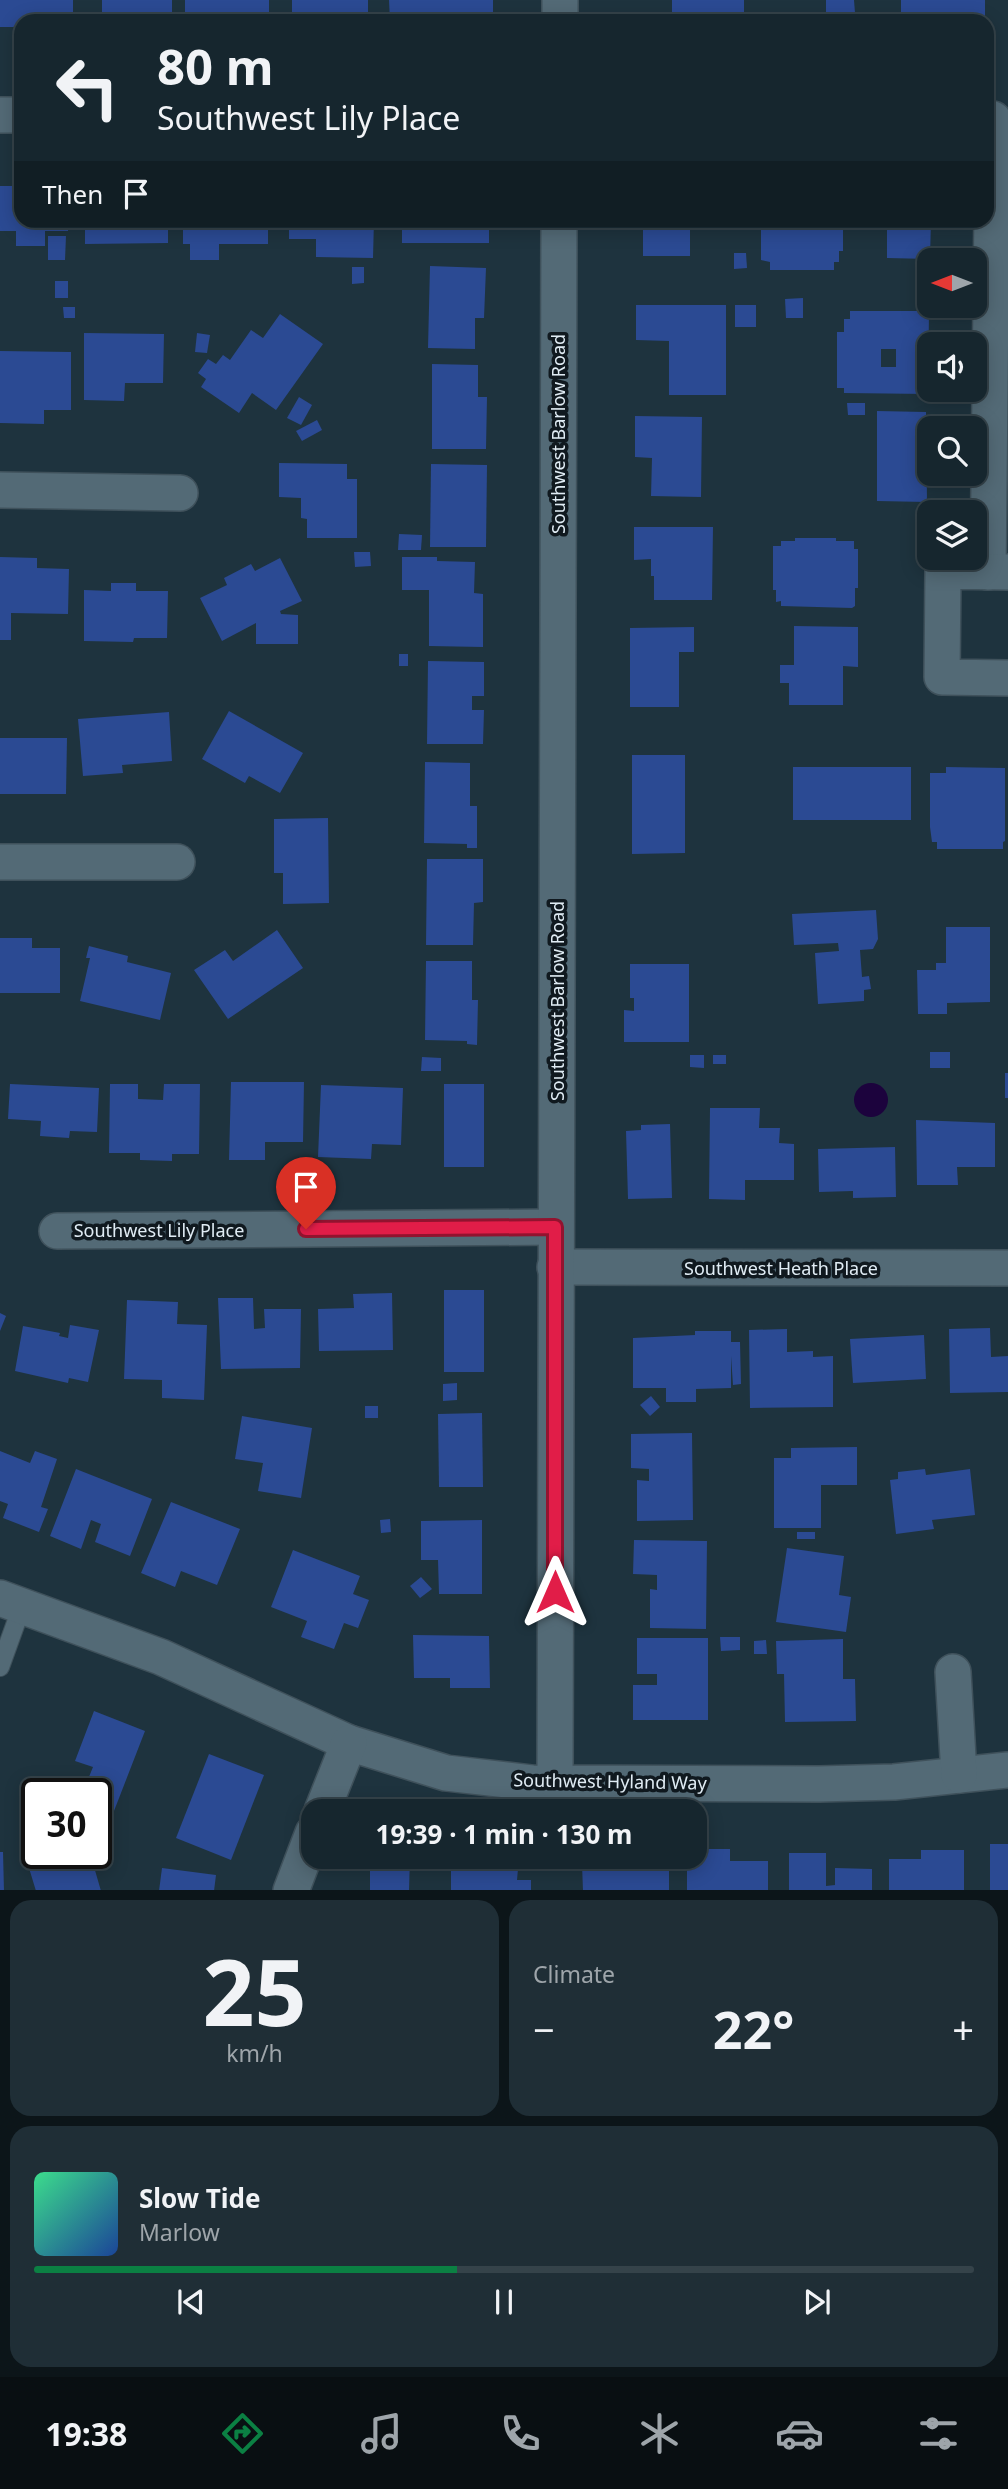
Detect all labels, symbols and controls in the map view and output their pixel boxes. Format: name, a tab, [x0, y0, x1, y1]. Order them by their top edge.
text: 80 m	[157, 33, 274, 99]
icon: left	[42, 42, 133, 133]
text: Southwest Lily Place	[157, 96, 460, 139]
icon: arrive	[117, 175, 155, 213]
text: Then	[42, 176, 103, 212]
north arrow	[917, 248, 987, 318]
map controls	[917, 248, 987, 570]
button: sound	[917, 332, 987, 402]
street label: Southwest Barlow Road	[546, 334, 570, 534]
button: search	[917, 416, 987, 486]
button: layers	[917, 500, 987, 570]
street label: Southwest Barlow Road	[545, 901, 569, 1101]
pin	[276, 1157, 336, 1229]
icon: arrive	[287, 1168, 325, 1206]
street label: Southwest Lily Place	[74, 1218, 244, 1242]
street label: Southwest Heath Place	[684, 1256, 878, 1280]
position arrow	[518, 1555, 592, 1629]
street label: Southwest Hyland Way	[513, 1767, 708, 1795]
speed limit sign: 30	[21, 1778, 112, 1869]
text: 19:39 · 1 min · 130 m	[376, 1816, 632, 1852]
text: 25	[202, 1929, 307, 2053]
text: Climate	[533, 1958, 615, 1990]
text: 22°	[713, 1993, 794, 2064]
text: −	[533, 2003, 555, 2055]
text: +	[952, 2003, 974, 2055]
text: km/h	[226, 2037, 283, 2069]
text: Slow Tide	[139, 2180, 261, 2216]
text: Marlow	[139, 2216, 220, 2248]
icon: previous	[172, 2283, 210, 2321]
icon: pause	[485, 2283, 523, 2321]
icon: next	[798, 2283, 836, 2321]
icon: directions	[218, 2409, 267, 2458]
icon: music	[357, 2409, 406, 2458]
icon: phone	[496, 2409, 545, 2458]
icon: climate	[635, 2409, 684, 2458]
icon: car	[775, 2409, 824, 2458]
icon: filters	[914, 2409, 963, 2458]
text: 19:38	[45, 2412, 127, 2455]

